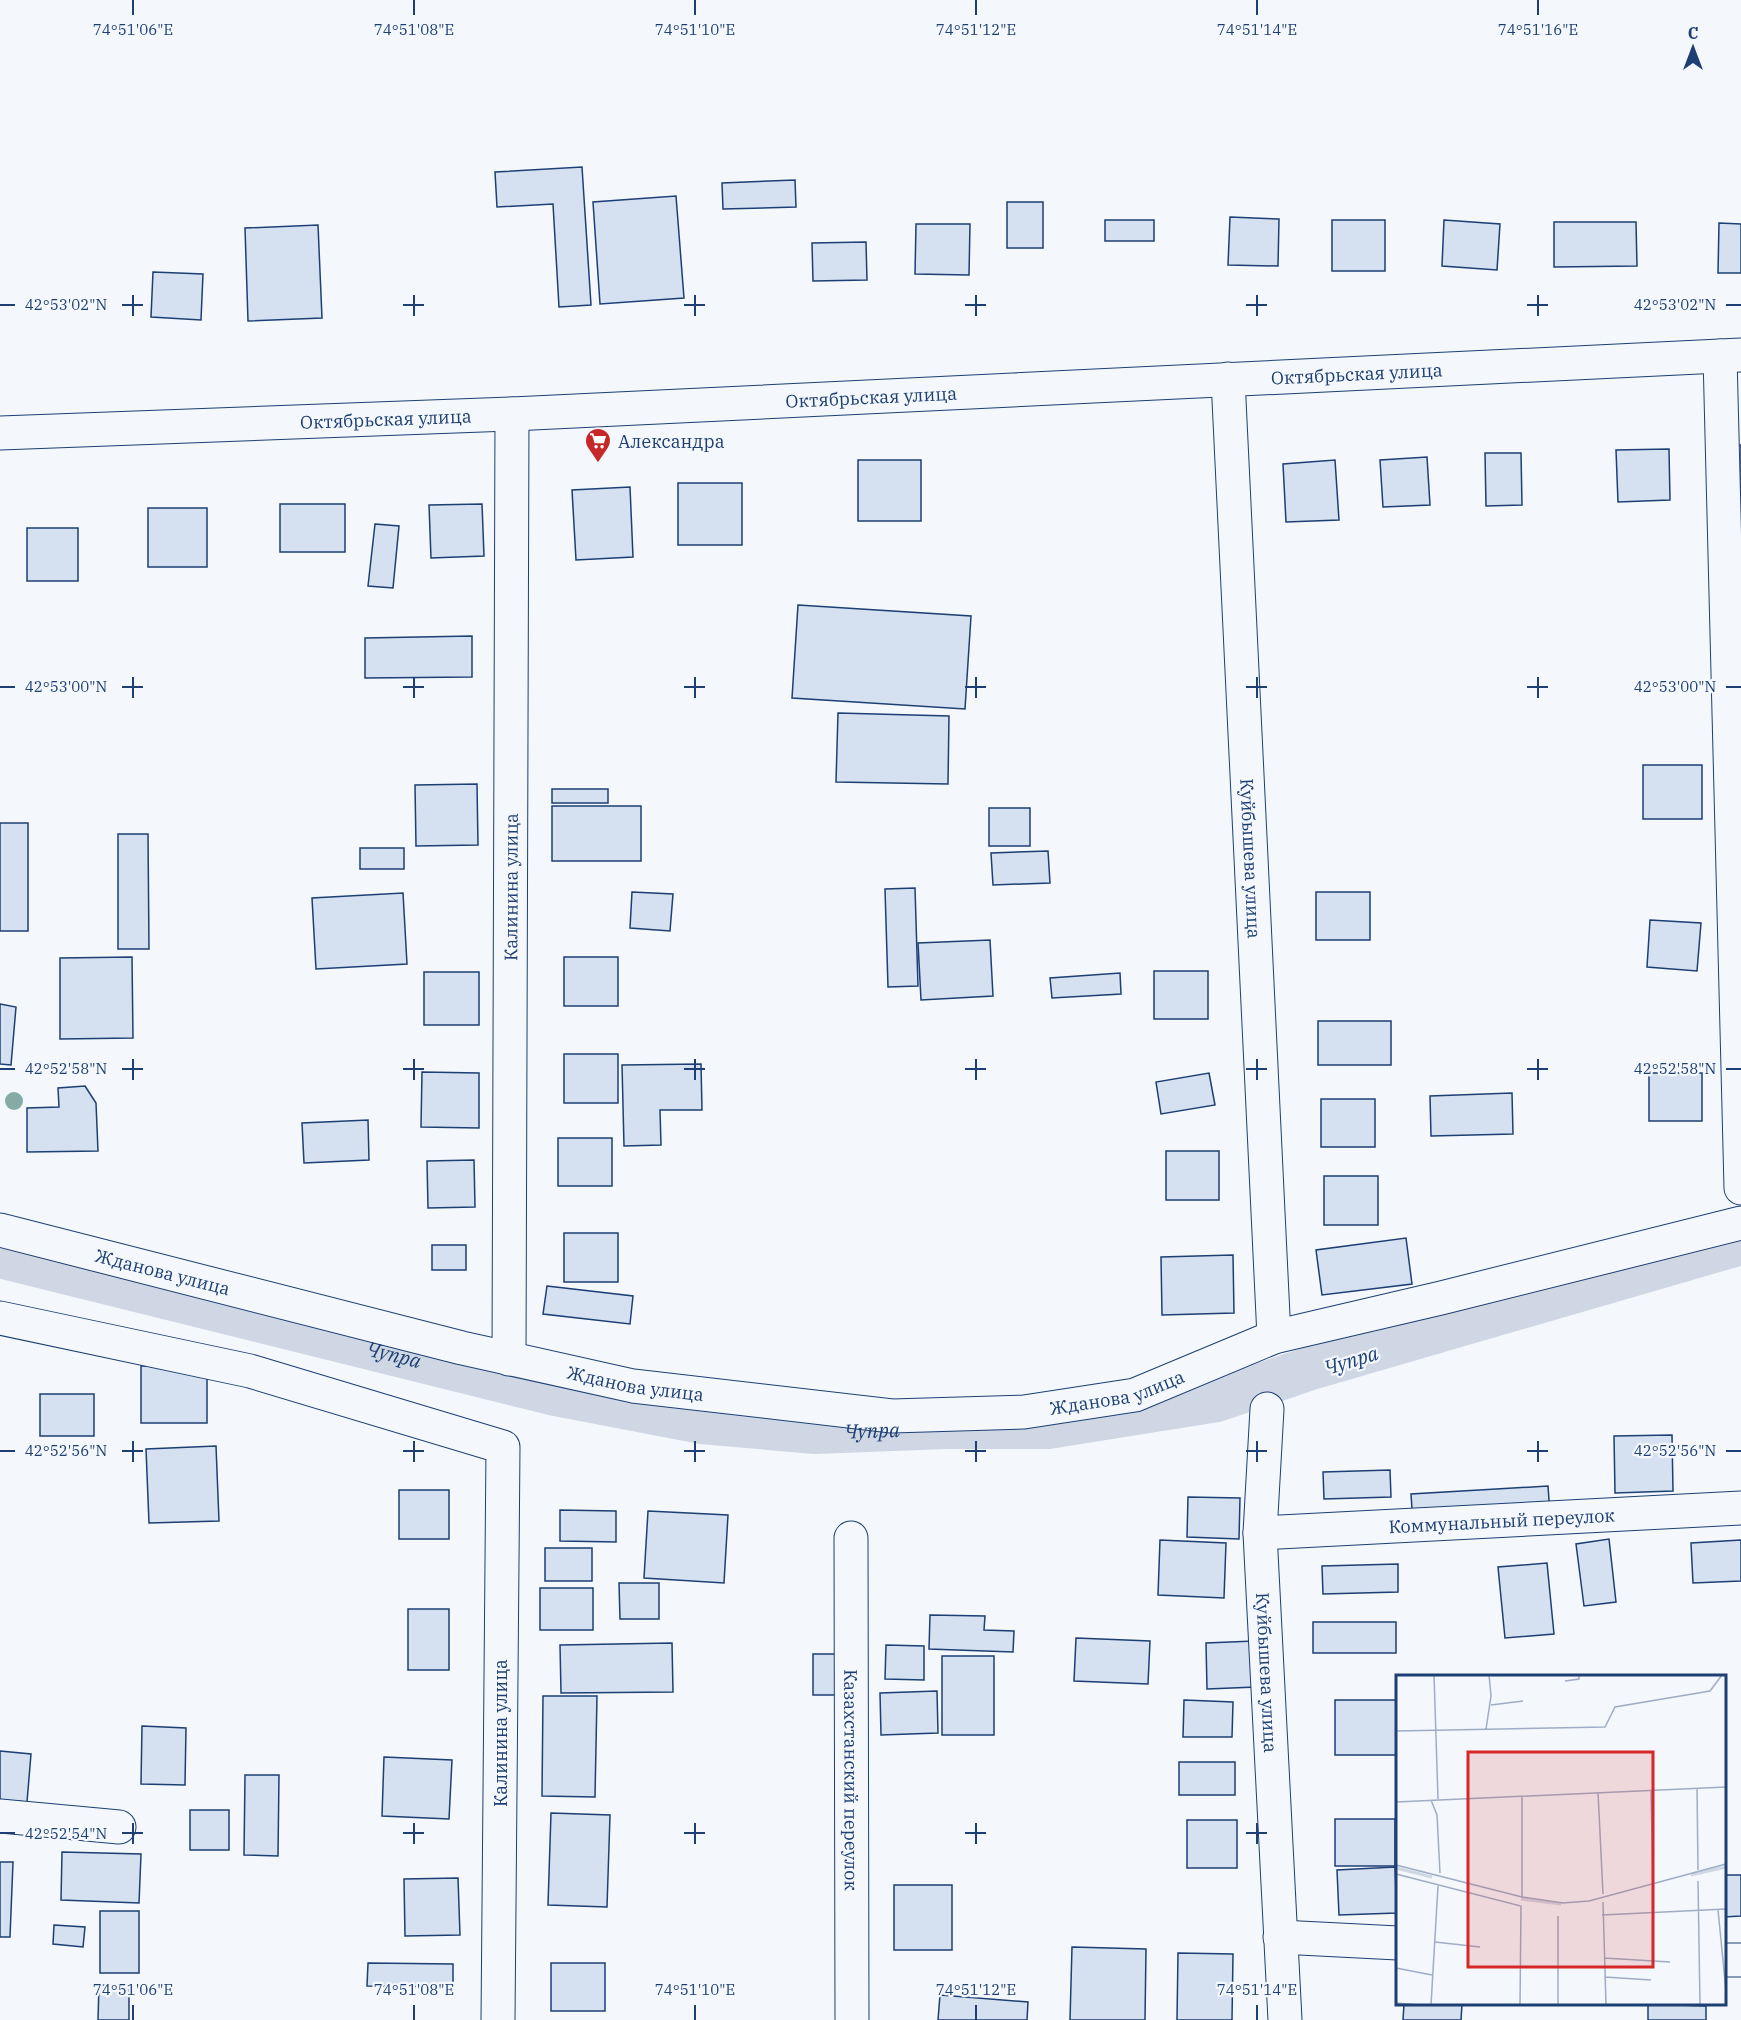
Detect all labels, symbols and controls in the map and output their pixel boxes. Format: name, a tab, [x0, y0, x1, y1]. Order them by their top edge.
north arrow	[1663, 18, 1723, 78]
text: 74°51'06"E	[93, 20, 173, 39]
text: 74°51'08"E	[374, 20, 454, 39]
text: 74°51'10"E	[655, 20, 735, 39]
text: 74°51'12"E	[936, 20, 1016, 39]
text: 74°51'14"E	[1217, 20, 1297, 39]
text: 74°51'16"E	[1498, 20, 1578, 39]
text: С	[1688, 23, 1698, 43]
text: 42°53'02"N	[25, 295, 107, 314]
text: 42°53'02"N	[1634, 295, 1716, 314]
street label: Октябрьская улица	[1270, 358, 1443, 389]
street label: Октябрьская улица	[785, 381, 958, 412]
street label: Октябрьская улица	[300, 404, 472, 433]
supermarket icon: Александра	[583, 426, 613, 464]
place label: Александра	[618, 430, 725, 453]
text: 42°53'00"N	[25, 677, 107, 696]
text: 42°53'00"N	[1634, 677, 1716, 696]
street label: Куйбышева улица	[1236, 778, 1266, 939]
street label: Калинина улица	[499, 813, 522, 961]
text: 42°52'58"N	[25, 1059, 107, 1078]
text: 42°52'58"N	[1634, 1059, 1716, 1078]
street label: Жданова улица	[93, 1243, 233, 1300]
water label: Чупра	[364, 1334, 424, 1374]
water label: Чупра	[1321, 1339, 1382, 1381]
street label: Жданова улица	[565, 1360, 705, 1406]
street label: Жданова улица	[1048, 1364, 1188, 1419]
water label: Чупра	[844, 1415, 900, 1444]
text: 42°52'56"N	[25, 1441, 107, 1460]
text: 42°52'56"N	[1634, 1441, 1716, 1460]
street label: Коммунальный переулок	[1388, 1503, 1616, 1538]
street label: Куйбышева улица	[1252, 1592, 1283, 1753]
street label: Калинина улица	[489, 1659, 512, 1807]
street label: Казахстанский переулок	[840, 1669, 863, 1891]
inset map	[1396, 1675, 1726, 2005]
text: 42°52'54"N	[25, 1824, 107, 1843]
text: 74°51'06"E	[93, 1980, 173, 1999]
text: 74°51'08"E	[374, 1980, 454, 1999]
text: 74°51'10"E	[655, 1980, 735, 1999]
text: 74°51'12"E	[936, 1980, 1016, 1999]
text: 74°51'14"E	[1217, 1980, 1297, 1999]

